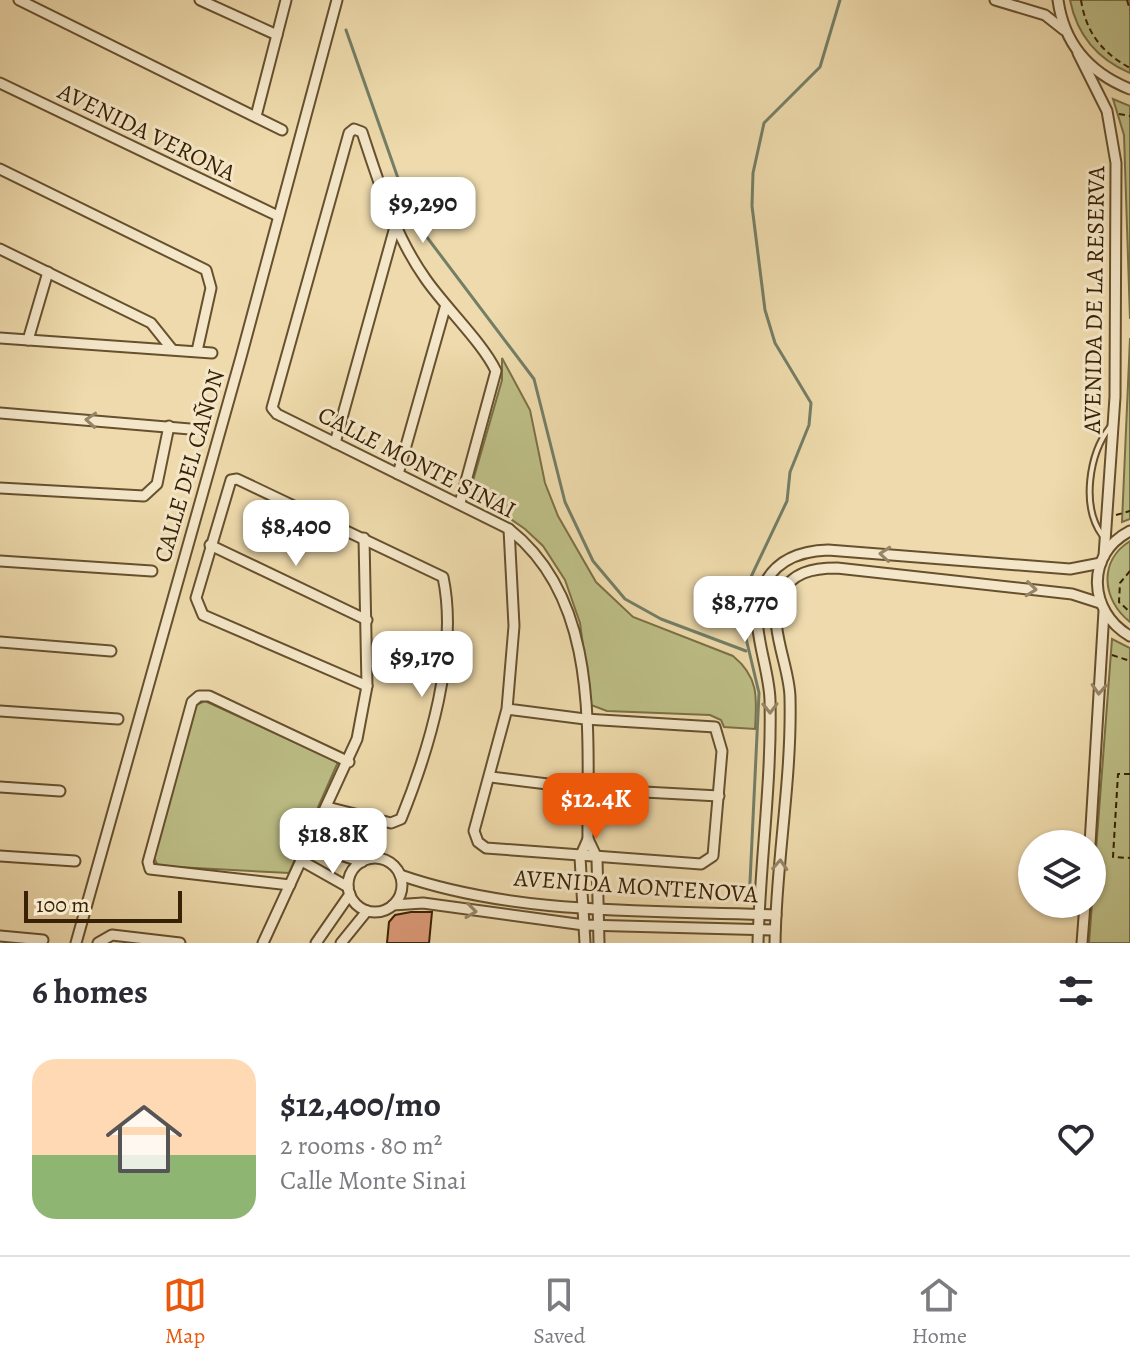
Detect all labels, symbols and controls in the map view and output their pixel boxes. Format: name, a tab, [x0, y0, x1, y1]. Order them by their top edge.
street label: AVENIDA VERONA	[52, 75, 242, 189]
street label: AVENIDA DE LA RESERVA	[1076, 165, 1112, 435]
pin: $9,290	[358, 177, 488, 245]
text: $9,290	[389, 185, 457, 220]
street label: CALLE DEL CAÑON	[146, 366, 232, 566]
street label: CALLE MONTE SINAI	[313, 398, 521, 526]
one-way arrow	[84, 412, 97, 429]
pin: $8,400	[231, 500, 361, 568]
text: $8,400	[261, 508, 331, 543]
one-way arrow	[878, 546, 891, 563]
pin: $8,770	[680, 576, 810, 644]
one-way arrow	[1025, 581, 1038, 598]
text: $8,770	[712, 584, 778, 619]
pin: $9,170	[357, 631, 487, 699]
text: $9,170	[390, 639, 454, 674]
one-way arrow	[1091, 683, 1108, 696]
one-way arrow	[761, 702, 778, 715]
pin: $12.4K	[531, 773, 661, 841]
text: $12.4K	[561, 781, 631, 816]
pin: $18.8K	[268, 808, 398, 876]
text: $18.8K	[298, 816, 368, 851]
map controls	[1018, 830, 1106, 918]
button: layers	[1018, 830, 1106, 918]
one-way arrow	[771, 858, 788, 871]
street label: AVENIDA MONTENOVA	[512, 861, 760, 911]
scale bar	[24, 887, 182, 923]
text: 100 m	[36, 890, 90, 920]
one-way arrow	[465, 903, 478, 920]
text: 6 homes	[32, 968, 148, 1015]
icon: filters	[1054, 969, 1098, 1013]
text: $12,400/mo	[280, 1081, 441, 1128]
icon: home	[96, 1091, 192, 1187]
icon: heart	[1054, 1117, 1098, 1161]
text: 2 rooms · 80 m²	[280, 1128, 442, 1163]
text: Calle Monte Sinai	[280, 1163, 467, 1198]
tab: Map	[163, 1273, 207, 1351]
tab: Saved	[533, 1273, 585, 1351]
tab: Home	[912, 1273, 967, 1351]

